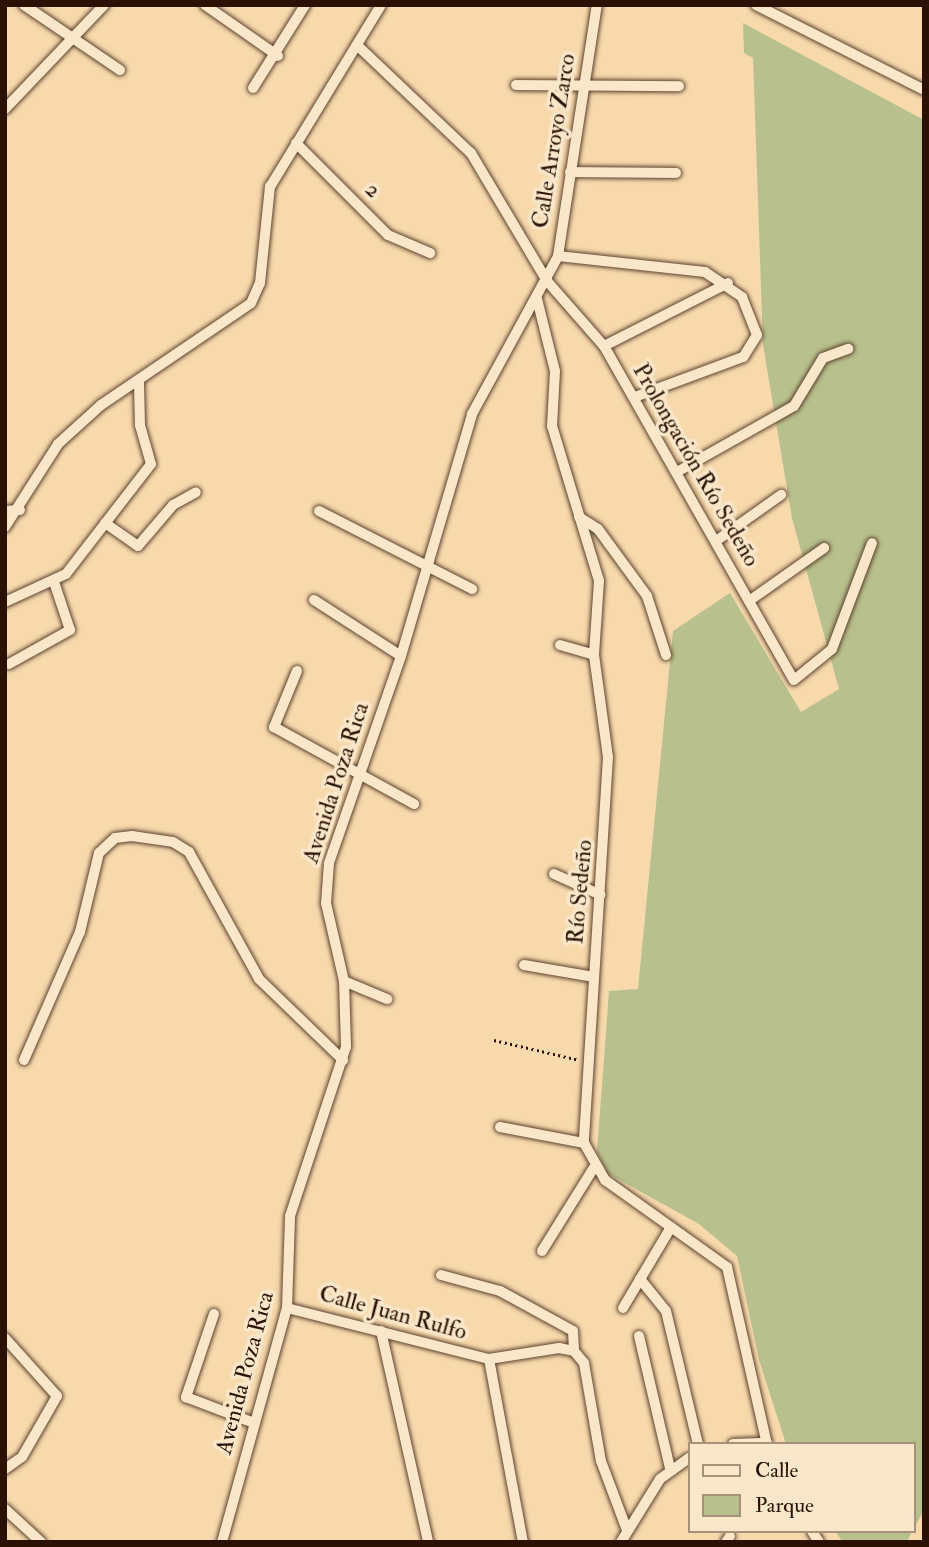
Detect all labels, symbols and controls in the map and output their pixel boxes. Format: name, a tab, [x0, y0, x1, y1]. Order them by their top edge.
street label: Calle Arroyo Zarco	[527, 52, 581, 230]
street label: 2	[359, 176, 387, 204]
street label: Prolongación Río Sedeño	[627, 359, 765, 571]
street label: Avenida Poza Rica	[297, 699, 375, 867]
street label: Río Sedeño	[562, 839, 598, 945]
street label: Calle Juan Rulfo	[316, 1280, 470, 1346]
street label: Avenida Poza Rica	[210, 1289, 280, 1457]
legend	[688, 1442, 915, 1533]
text: Calle	[755, 1457, 798, 1484]
text: Parque	[755, 1492, 814, 1519]

